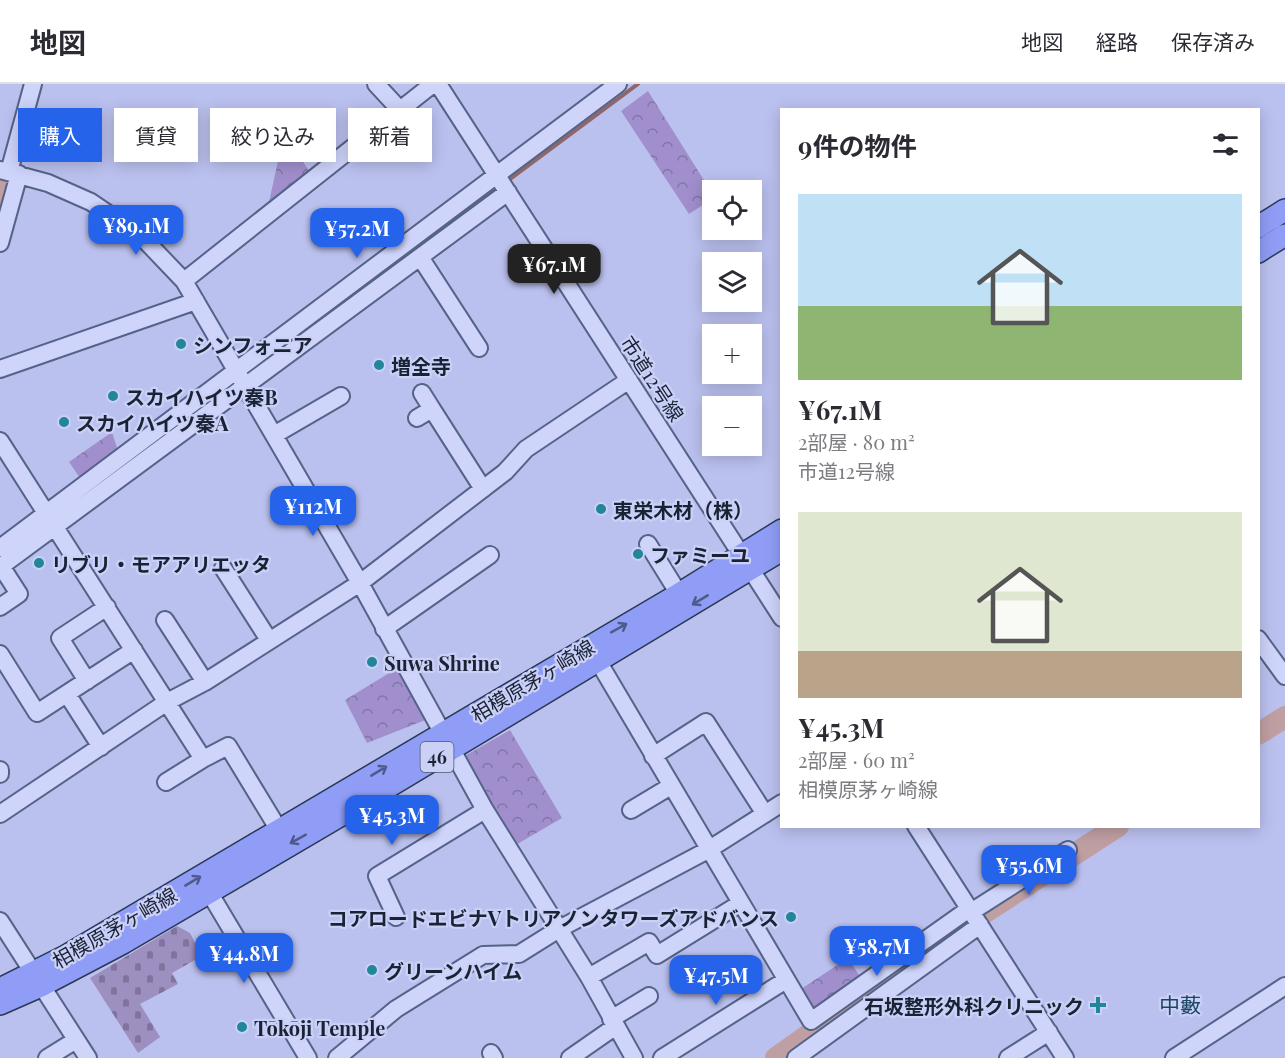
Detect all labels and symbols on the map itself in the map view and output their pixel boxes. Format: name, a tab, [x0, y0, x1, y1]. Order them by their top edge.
pin: ¥89.1M	[87, 205, 185, 256]
pin: ¥57.2M	[308, 208, 406, 259]
pin: ¥67.1M	[505, 244, 603, 295]
street label: 市道12号線	[615, 330, 691, 426]
place label: シンフォニア	[193, 331, 312, 358]
marker: シンフォニア	[174, 337, 188, 351]
place label: 増全寺	[391, 352, 451, 379]
marker: 増全寺	[372, 358, 386, 372]
place label: スカイハイツ秦B	[125, 383, 278, 410]
marker: スカイハイツ秦B	[106, 389, 120, 403]
place label: スカイハイツ秦A	[76, 409, 229, 436]
marker: スカイハイツ秦A	[57, 415, 71, 429]
pin: ¥112M	[271, 486, 355, 537]
place label: 東栄木材（株）	[613, 496, 753, 523]
marker: 東栄木材（株）	[594, 502, 608, 516]
place label: ファミーユ	[650, 541, 750, 568]
marker: ファミーユ	[631, 547, 645, 561]
place label: リブリ・モアアリエッタ	[51, 550, 271, 577]
marker: リブリ・モアアリエッタ	[32, 556, 46, 570]
one-way arrow	[692, 594, 709, 606]
one-way arrow	[610, 622, 627, 634]
street label: 相模原茅ヶ崎線	[465, 632, 599, 728]
place label: Suwa Shrine	[384, 649, 500, 676]
marker: Suwa Shrine	[365, 655, 379, 669]
road number: 46	[420, 742, 454, 772]
one-way arrow	[370, 765, 387, 777]
pin: ¥45.3M	[343, 795, 441, 846]
one-way arrow	[290, 833, 307, 845]
pin: ¥55.6M	[980, 845, 1078, 896]
one-way arrow	[184, 874, 201, 886]
street label: 相模原茅ヶ崎線	[47, 880, 181, 974]
place label: コアロードエビナVトリアノンタワーズアドバンス	[328, 904, 779, 931]
marker: コアロードエビナVトリアノンタワーズアドバンス	[784, 910, 798, 924]
pin: ¥58.7M	[828, 926, 926, 977]
pin: ¥44.8M	[195, 933, 293, 984]
pin: ¥47.5M	[667, 955, 765, 1006]
place label: グリーンハイム	[384, 957, 522, 984]
marker: グリーンハイム	[365, 963, 379, 977]
district label: 中藪	[1159, 990, 1201, 1018]
place label: 石坂整形外科クリニック	[864, 992, 1084, 1019]
marker: 石坂整形外科クリニック	[1089, 996, 1107, 1014]
place label: Tōkōji Temple	[254, 1014, 385, 1041]
marker: Tōkōji Temple	[235, 1020, 249, 1034]

